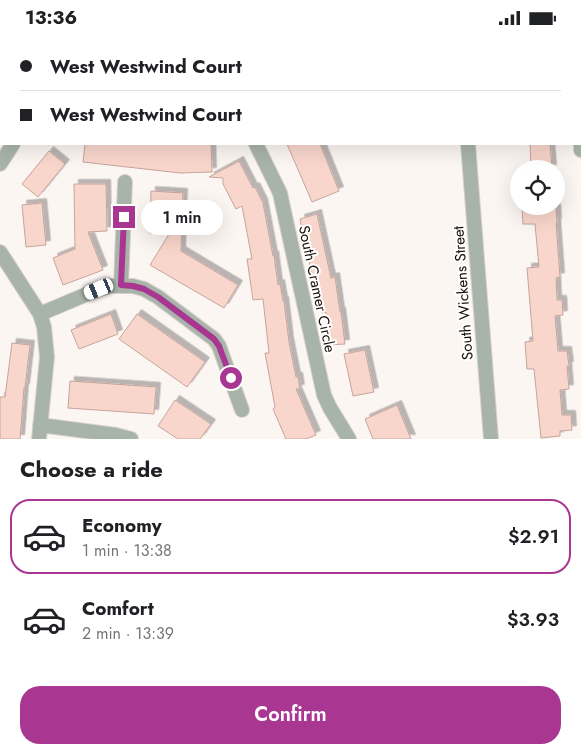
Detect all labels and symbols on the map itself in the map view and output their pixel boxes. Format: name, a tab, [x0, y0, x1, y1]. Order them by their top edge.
callout: 1 min	[142, 199, 224, 235]
route end	[113, 206, 135, 228]
street label: South Cramer Circle	[293, 223, 341, 355]
street label: South Wickens Street	[447, 225, 479, 361]
car	[82, 276, 115, 302]
route start	[220, 367, 242, 389]

